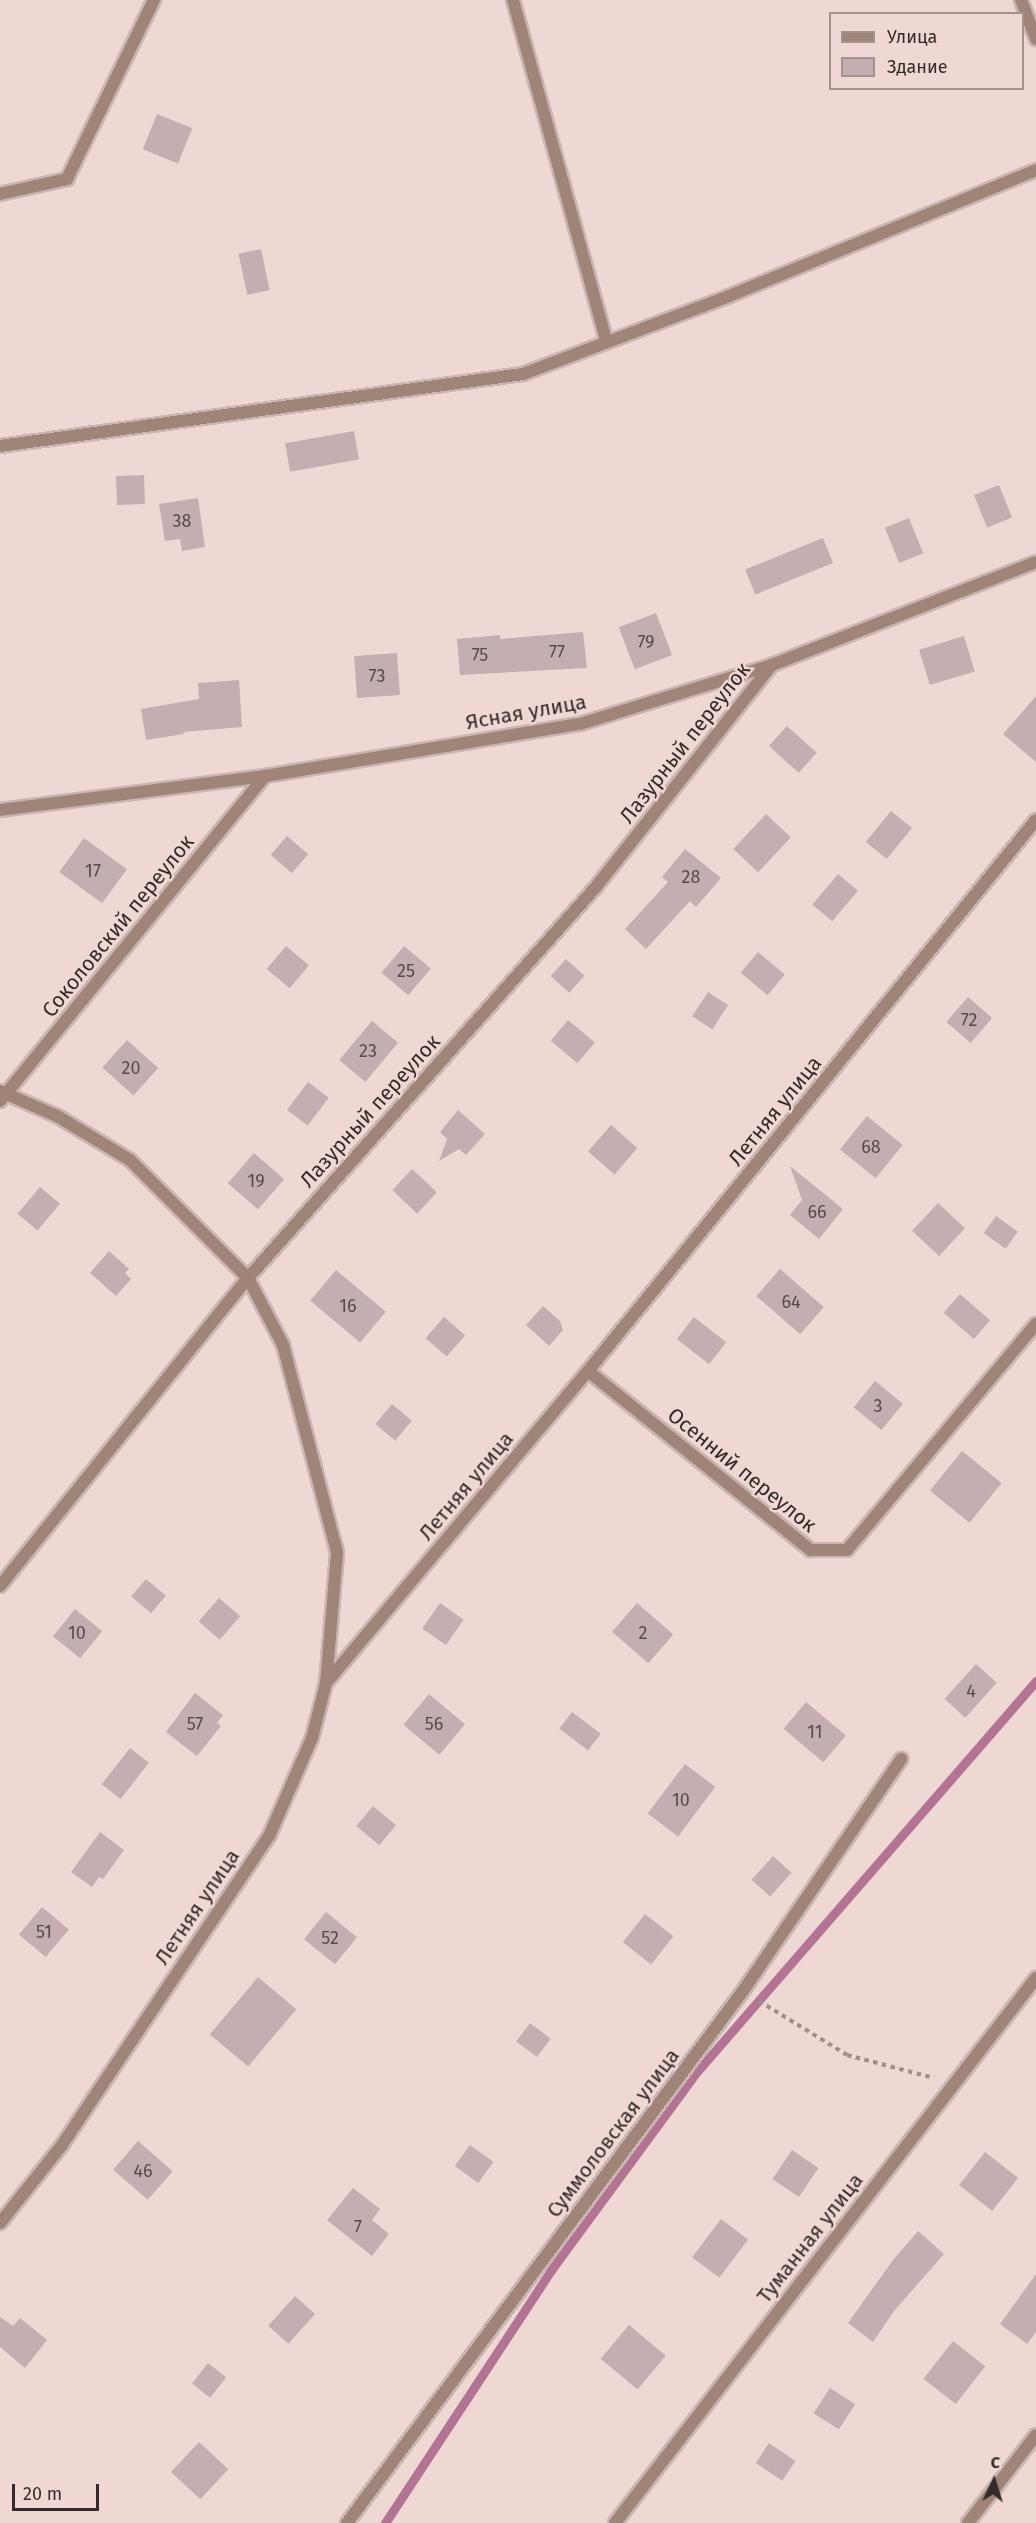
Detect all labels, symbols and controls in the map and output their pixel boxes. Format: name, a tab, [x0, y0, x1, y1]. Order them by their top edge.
legend	[829, 12, 1024, 90]
text: Улица	[887, 26, 937, 48]
text: Здание	[887, 56, 948, 78]
house number: 38	[173, 510, 191, 532]
house number: 79	[637, 631, 655, 653]
house number: 77	[549, 641, 565, 663]
house number: 75	[472, 644, 488, 666]
street label: Лазурный переулок	[614, 657, 756, 829]
house number: 73	[369, 665, 385, 687]
street label: Ясная улица	[464, 689, 588, 735]
street label: Соколовский переулок	[37, 830, 199, 1022]
house number: 17	[85, 860, 101, 882]
house number: 28	[682, 866, 700, 888]
house number: 25	[397, 960, 415, 982]
house number: 72	[961, 1009, 977, 1031]
street label: Лазурный переулок	[295, 1029, 445, 1193]
house number: 23	[359, 1040, 377, 1062]
street label: Летняя улица	[723, 1051, 827, 1171]
house number: 20	[122, 1057, 140, 1079]
house number: 68	[861, 1136, 881, 1158]
house number: 19	[247, 1170, 265, 1192]
house number: 66	[807, 1201, 827, 1223]
house number: 64	[781, 1291, 801, 1313]
house number: 16	[339, 1295, 357, 1317]
house number: 3	[874, 1395, 882, 1417]
street label: Осенний переулок	[662, 1402, 822, 1538]
street label: Летняя улица	[413, 1427, 519, 1545]
house number: 10	[68, 1622, 86, 1644]
house number: 2	[639, 1622, 647, 1644]
house number: 4	[966, 1680, 976, 1702]
house number: 57	[187, 1713, 203, 1735]
house number: 56	[425, 1713, 443, 1735]
house number: 11	[807, 1721, 823, 1743]
house number: 10	[672, 1789, 690, 1811]
street label: Летняя улица	[149, 1844, 245, 1970]
house number: 51	[36, 1921, 52, 1943]
house number: 52	[321, 1927, 339, 1949]
street label: Суммоловская улица	[541, 2044, 685, 2222]
house number: 46	[133, 2160, 153, 2182]
street label: Туманная улица	[752, 2168, 868, 2308]
house number: 7	[354, 2216, 362, 2238]
north arrow	[964, 2451, 1024, 2511]
text: С	[990, 2453, 1001, 2472]
scale bar	[15, 2472, 102, 2510]
text: 20 m	[23, 2483, 62, 2505]

